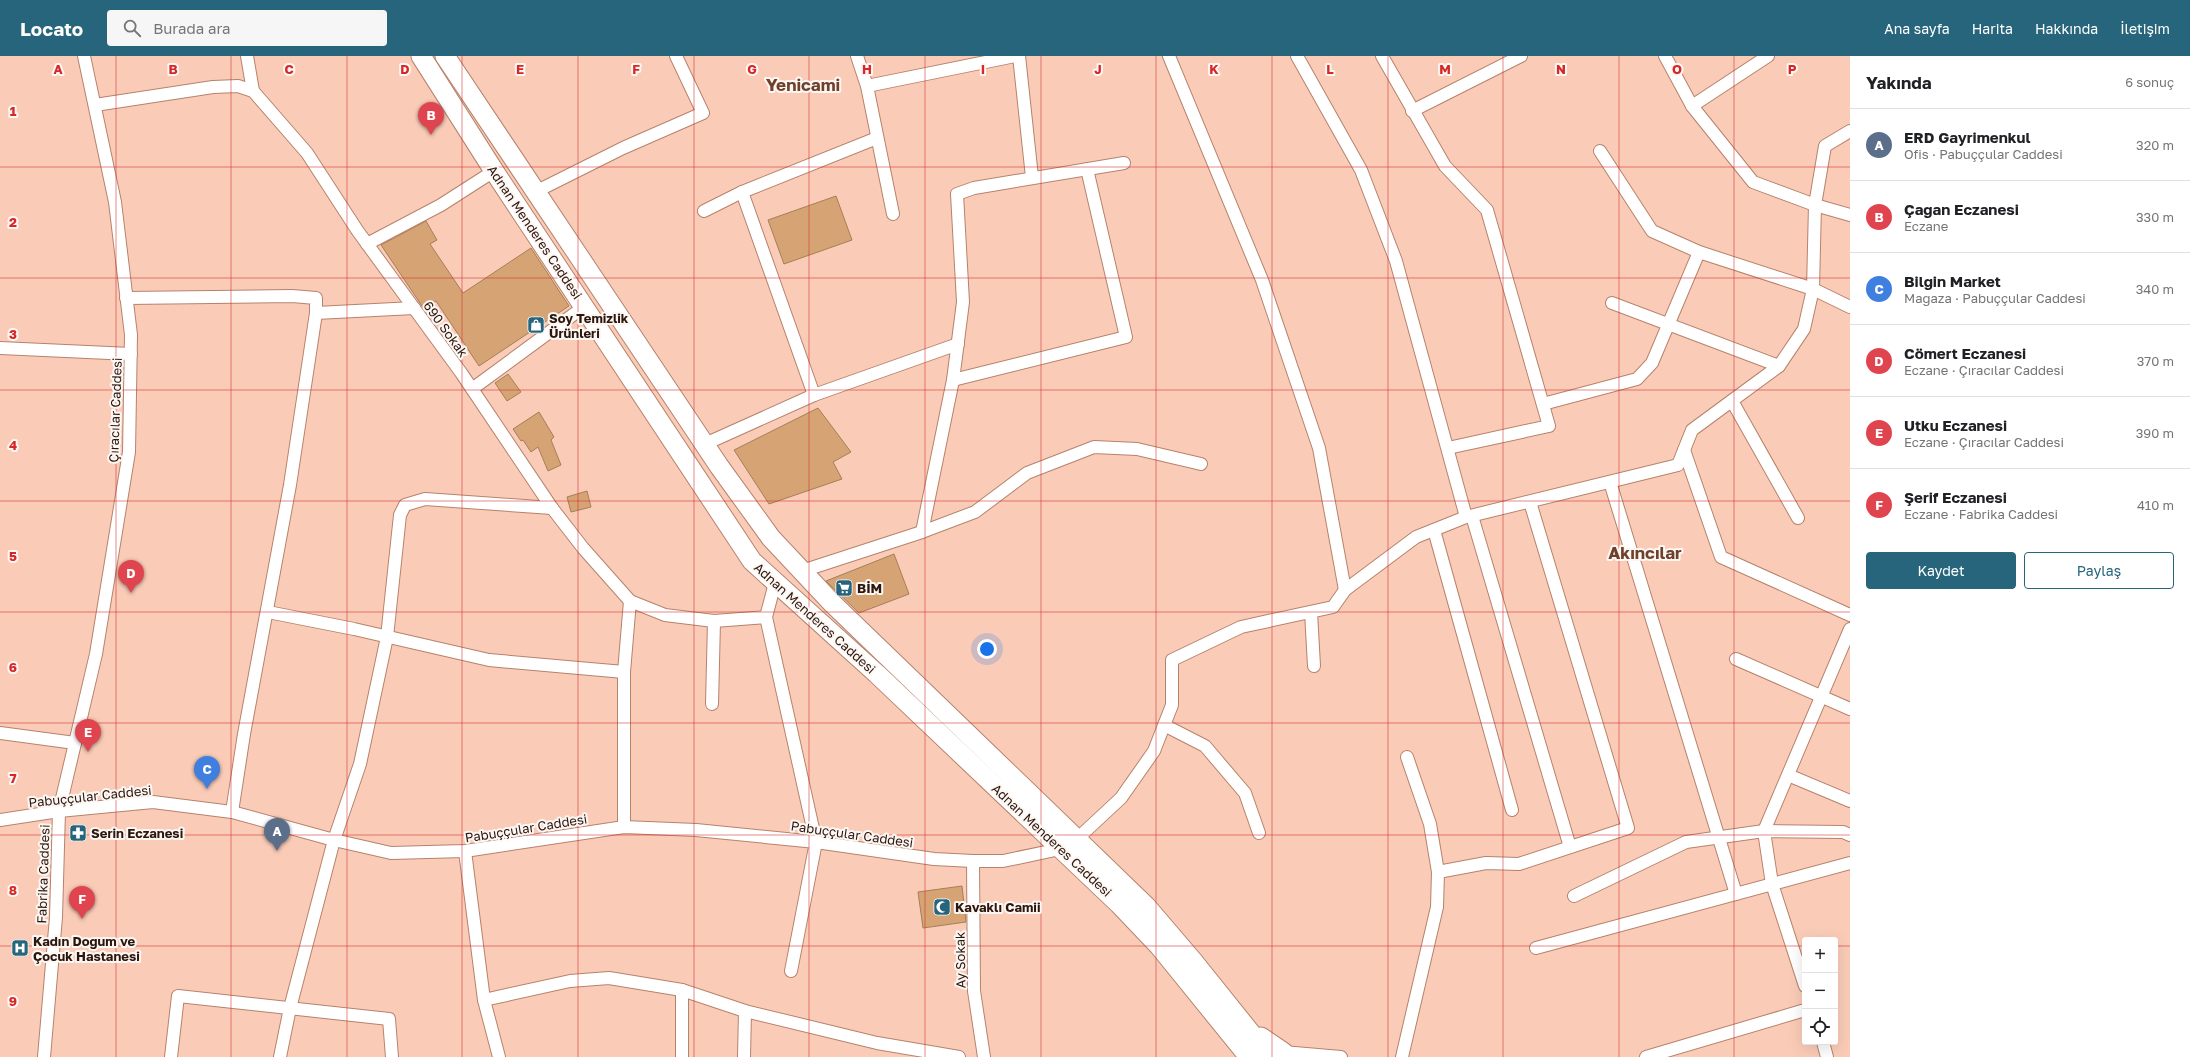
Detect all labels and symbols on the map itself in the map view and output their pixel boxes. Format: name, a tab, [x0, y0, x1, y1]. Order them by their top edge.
text: A	[53, 61, 63, 77]
text: B	[168, 61, 178, 77]
text: C	[284, 61, 294, 77]
text: D	[400, 61, 410, 77]
text: E	[516, 61, 524, 77]
text: F	[632, 61, 640, 77]
text: G	[747, 61, 757, 77]
text: H	[862, 61, 872, 77]
text: I	[981, 61, 985, 77]
text: J	[1094, 61, 1102, 77]
text: K	[1209, 61, 1219, 77]
text: L	[1326, 61, 1334, 77]
text: M	[1439, 61, 1451, 77]
text: N	[1556, 61, 1566, 77]
text: O	[1672, 61, 1682, 77]
text: P	[1788, 61, 1797, 77]
district label: Yenicami	[766, 74, 840, 95]
pin: B	[418, 102, 444, 135]
text: 1	[10, 103, 17, 119]
street label: Adnan Menderes Caddesi	[484, 162, 586, 302]
text: 2	[9, 214, 17, 230]
street label: 690 Sokak	[420, 298, 472, 361]
place label: Soy Temizlik Ürünleri	[549, 310, 629, 341]
shop icon: Soy Temizlik Ürünleri	[526, 315, 546, 335]
text: 3	[9, 326, 17, 342]
street label: Çıracılar Caddesi	[105, 357, 125, 463]
text: 4	[9, 437, 17, 453]
district label: Akıncılar	[1608, 542, 1682, 563]
text: 5	[9, 548, 17, 564]
street label: Adnan Menderes Caddesi	[751, 559, 879, 677]
pin: D	[118, 560, 144, 593]
supermarket icon: BİM	[834, 578, 854, 598]
place label: BİM	[857, 580, 882, 596]
your location	[977, 639, 997, 659]
text: 6	[9, 659, 17, 675]
pin: E	[75, 719, 101, 752]
pin: C	[194, 756, 220, 789]
text: 7	[9, 770, 17, 786]
street label: Adnan Menderes Caddesi	[989, 780, 1115, 900]
street label: Pabuççular Caddesi	[28, 782, 152, 810]
street label: Pabuççular Caddesi	[464, 810, 588, 846]
street label: Pabuççular Caddesi	[790, 817, 914, 851]
pin: A	[264, 818, 290, 851]
pharmacy icon: Serin Eczanesi	[68, 823, 88, 843]
street label: Fabrika Caddesi	[33, 824, 53, 924]
place label: Serin Eczanesi	[91, 825, 183, 841]
text: 8	[9, 882, 17, 898]
pin: F	[69, 886, 95, 919]
mosque icon: Kavaklı Camii	[932, 897, 952, 917]
place label: Kavaklı Camii	[955, 899, 1041, 915]
street label: Ay Sokak	[951, 931, 968, 988]
place label: Kadın Doğum ve Çocuk Hastanesi	[33, 933, 140, 964]
hospital icon: Kadın Doğum ve Çocuk Hastanesi	[10, 938, 30, 958]
text: 9	[9, 993, 17, 1009]

